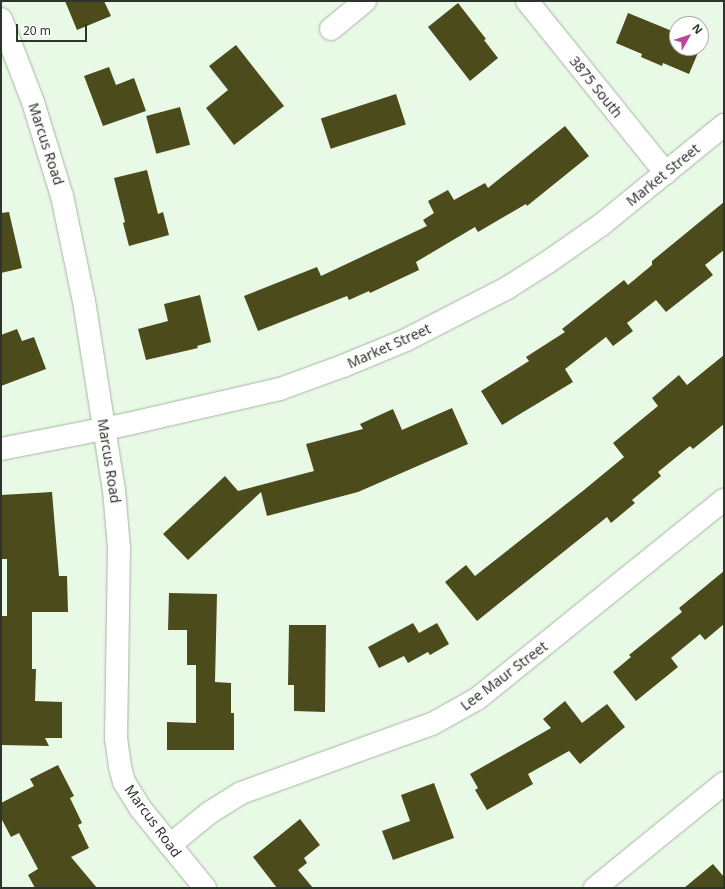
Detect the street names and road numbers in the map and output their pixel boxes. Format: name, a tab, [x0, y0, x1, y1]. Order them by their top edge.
street label: 3875 South	[566, 53, 626, 121]
street label: Marcus Road	[25, 101, 67, 187]
street label: Market Street	[623, 140, 703, 210]
street label: Market Street	[345, 320, 433, 372]
street label: Marcus Road	[94, 418, 124, 504]
street label: Lee Maur Street	[457, 638, 551, 714]
street label: Marcus Road	[121, 782, 185, 860]

